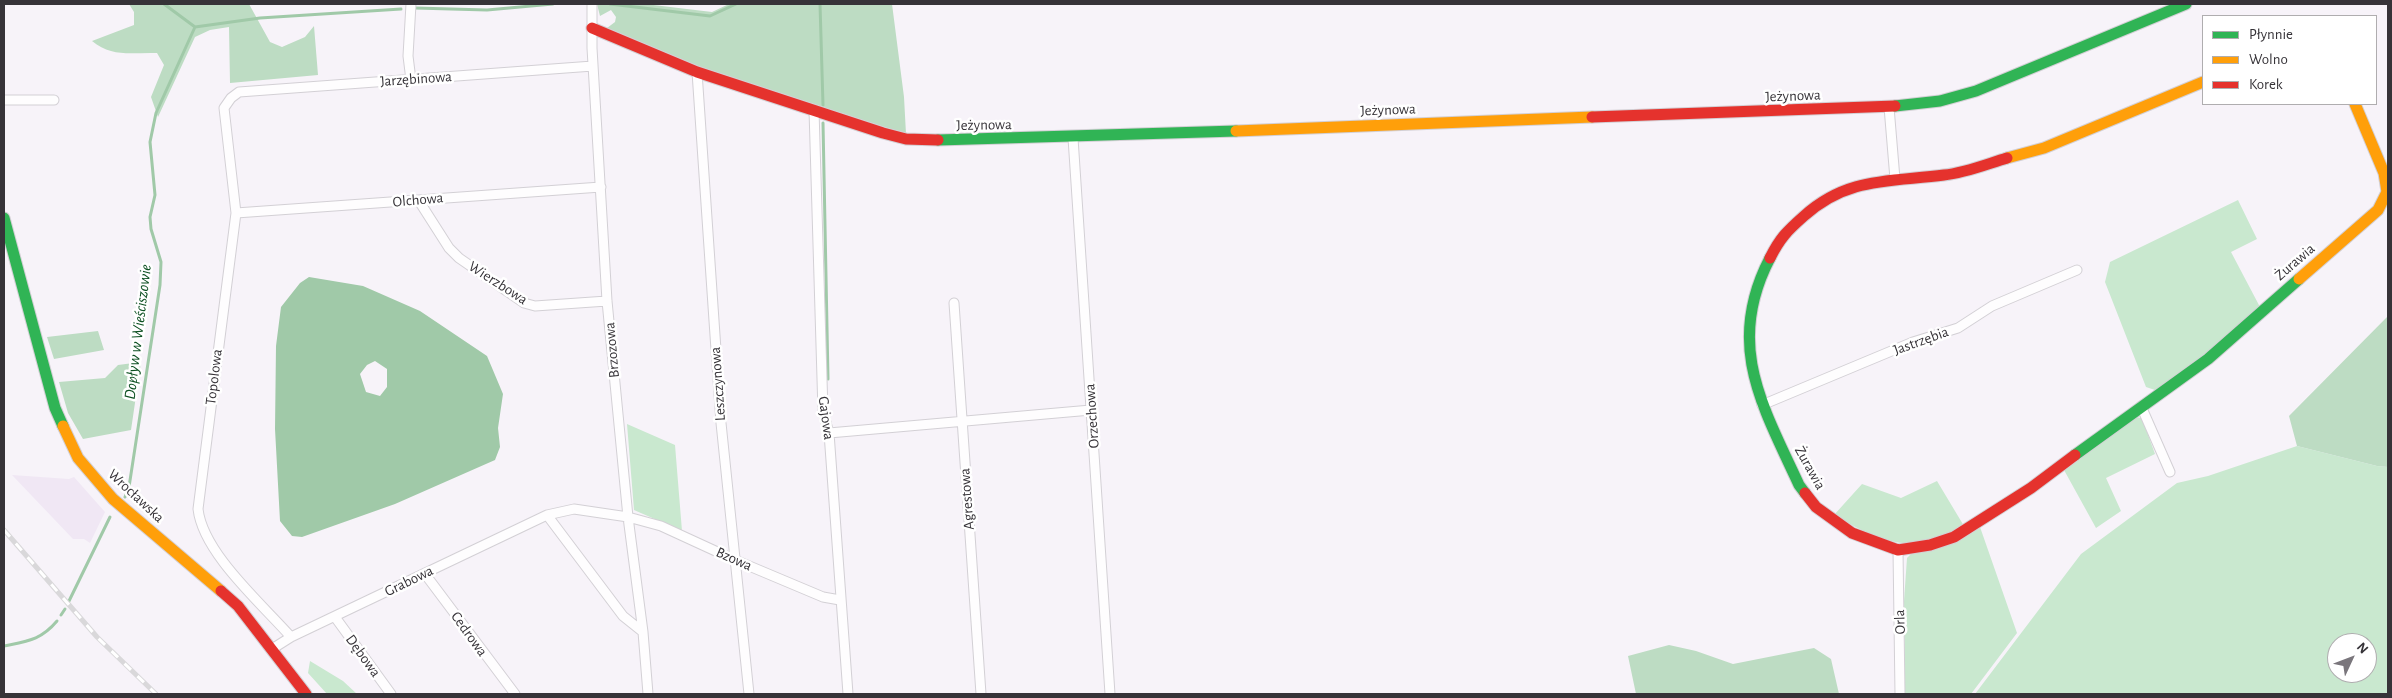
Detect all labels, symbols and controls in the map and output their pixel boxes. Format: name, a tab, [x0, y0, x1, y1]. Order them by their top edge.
legend	[2202, 15, 2377, 105]
text: Płynnie	[2249, 27, 2293, 42]
text: Wolno	[2249, 52, 2288, 67]
street label: Jarzębinowa	[380, 68, 452, 90]
text: Korek	[2249, 77, 2283, 92]
street label: Jeżynowa	[1765, 86, 1821, 106]
street label: Jeżynowa	[1360, 100, 1416, 120]
street label: Jeżynowa	[956, 116, 1012, 134]
street label: Olchowa	[392, 189, 444, 211]
street label: Żurawia	[2271, 240, 2319, 284]
street label: Wierzbowa	[465, 257, 531, 309]
water label: Dopływ w Wieściszowie	[120, 263, 156, 401]
street label: Brzozowa	[601, 321, 623, 379]
street label: Jastrzębia	[1891, 323, 1951, 359]
street label: Leszczynowa	[706, 346, 730, 422]
street label: Topolowa	[202, 348, 226, 406]
street label: Orzechowa	[1081, 383, 1103, 449]
street label: Gajowa	[814, 395, 838, 441]
street label: Żurawia	[1791, 443, 1829, 493]
street label: Wrocławska	[104, 465, 168, 527]
street label: Agrestowa	[956, 468, 978, 530]
street label: Bzowa	[713, 543, 755, 575]
street label: Grabowa	[382, 562, 436, 600]
street label: Cedrowa	[447, 608, 491, 660]
street label: Orla	[1891, 609, 1909, 635]
street label: Dębowa	[342, 631, 384, 681]
north arrow	[2327, 633, 2377, 683]
text: N	[2354, 640, 2371, 657]

